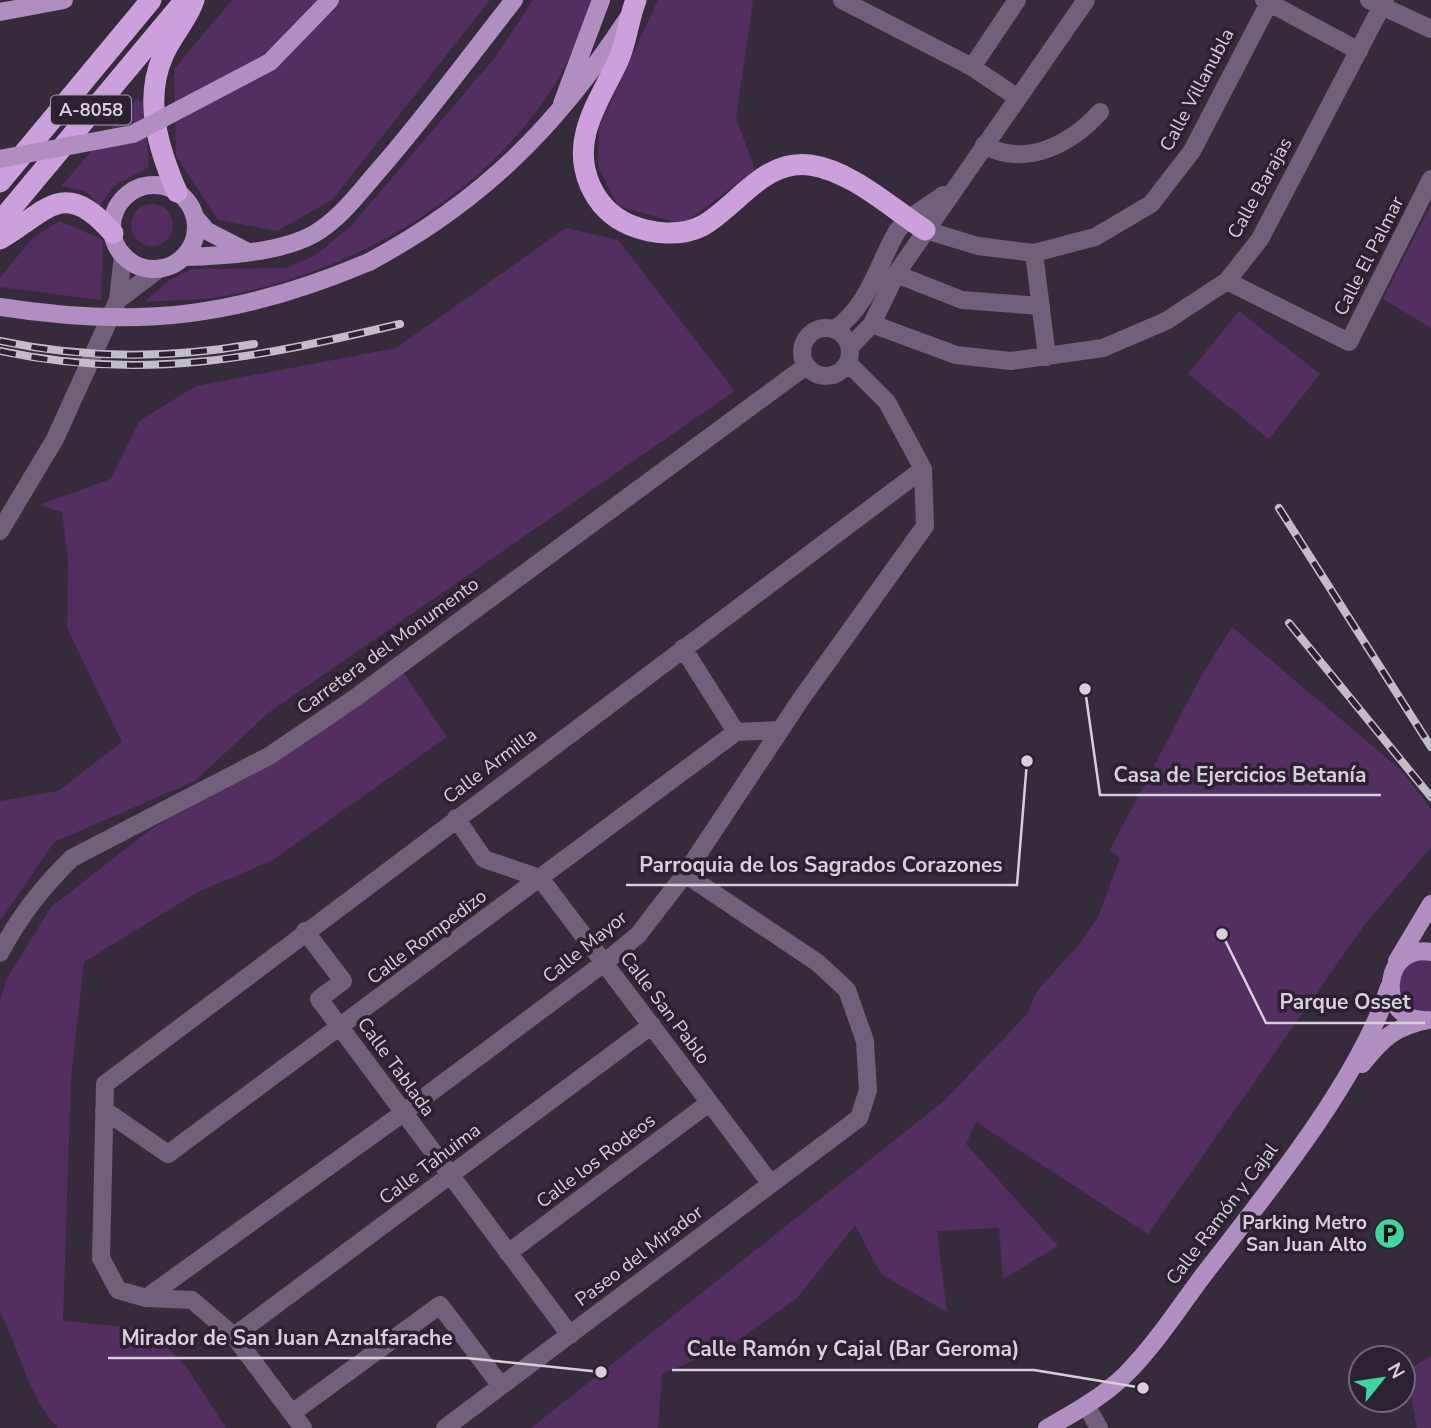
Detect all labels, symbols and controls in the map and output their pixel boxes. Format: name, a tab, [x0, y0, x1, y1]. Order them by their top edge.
street label: Calle Villanubla	[1154, 24, 1240, 156]
road number: A-8058	[51, 96, 131, 124]
street label: Calle Barajas	[1221, 133, 1299, 243]
street label: Calle El Palmar	[1328, 192, 1410, 320]
street label: Carretera del Monumento	[292, 571, 484, 721]
street label: Calle Armilla	[438, 722, 542, 810]
callout: Casa de Ejercicios Betanía	[1100, 753, 1381, 795]
text: Casa de Ejercicios Betanía	[1114, 761, 1366, 789]
callout: Parroquia de los Sagrados Corazones	[626, 843, 1017, 885]
text: Parroquia de los Sagrados Corazones	[639, 851, 1003, 879]
street label: Calle Rompedizo	[362, 883, 492, 991]
street label: Calle Mayor	[537, 905, 633, 989]
street label: Calle San Pablo	[614, 946, 716, 1070]
callout: Parque Osset	[1266, 981, 1425, 1023]
text: Parque Osset	[1280, 988, 1411, 1016]
street label: Calle Tablada	[351, 1012, 441, 1122]
street label: Calle los Rodeos	[531, 1108, 661, 1214]
street label: Calle Tahuima	[374, 1117, 486, 1211]
street label: Calle Ramón y Cajal	[1160, 1137, 1284, 1290]
street label: Paseo del Mirador	[570, 1199, 708, 1313]
place label: Parking Metro San Juan Alto	[1242, 1210, 1367, 1258]
parking icon: Parking Metro San Juan Alto	[1373, 1217, 1407, 1251]
callout: Mirador de San Juan Aznalfarache	[108, 1316, 467, 1358]
text: Mirador de San Juan Aznalfarache	[121, 1324, 453, 1352]
callout: Calle Ramón y Cajal (Bar Geroma)	[672, 1328, 1034, 1370]
text: Calle Ramón y Cajal (Bar Geroma)	[686, 1335, 1020, 1363]
north arrow	[1347, 1344, 1417, 1414]
text: N	[1381, 1358, 1411, 1384]

